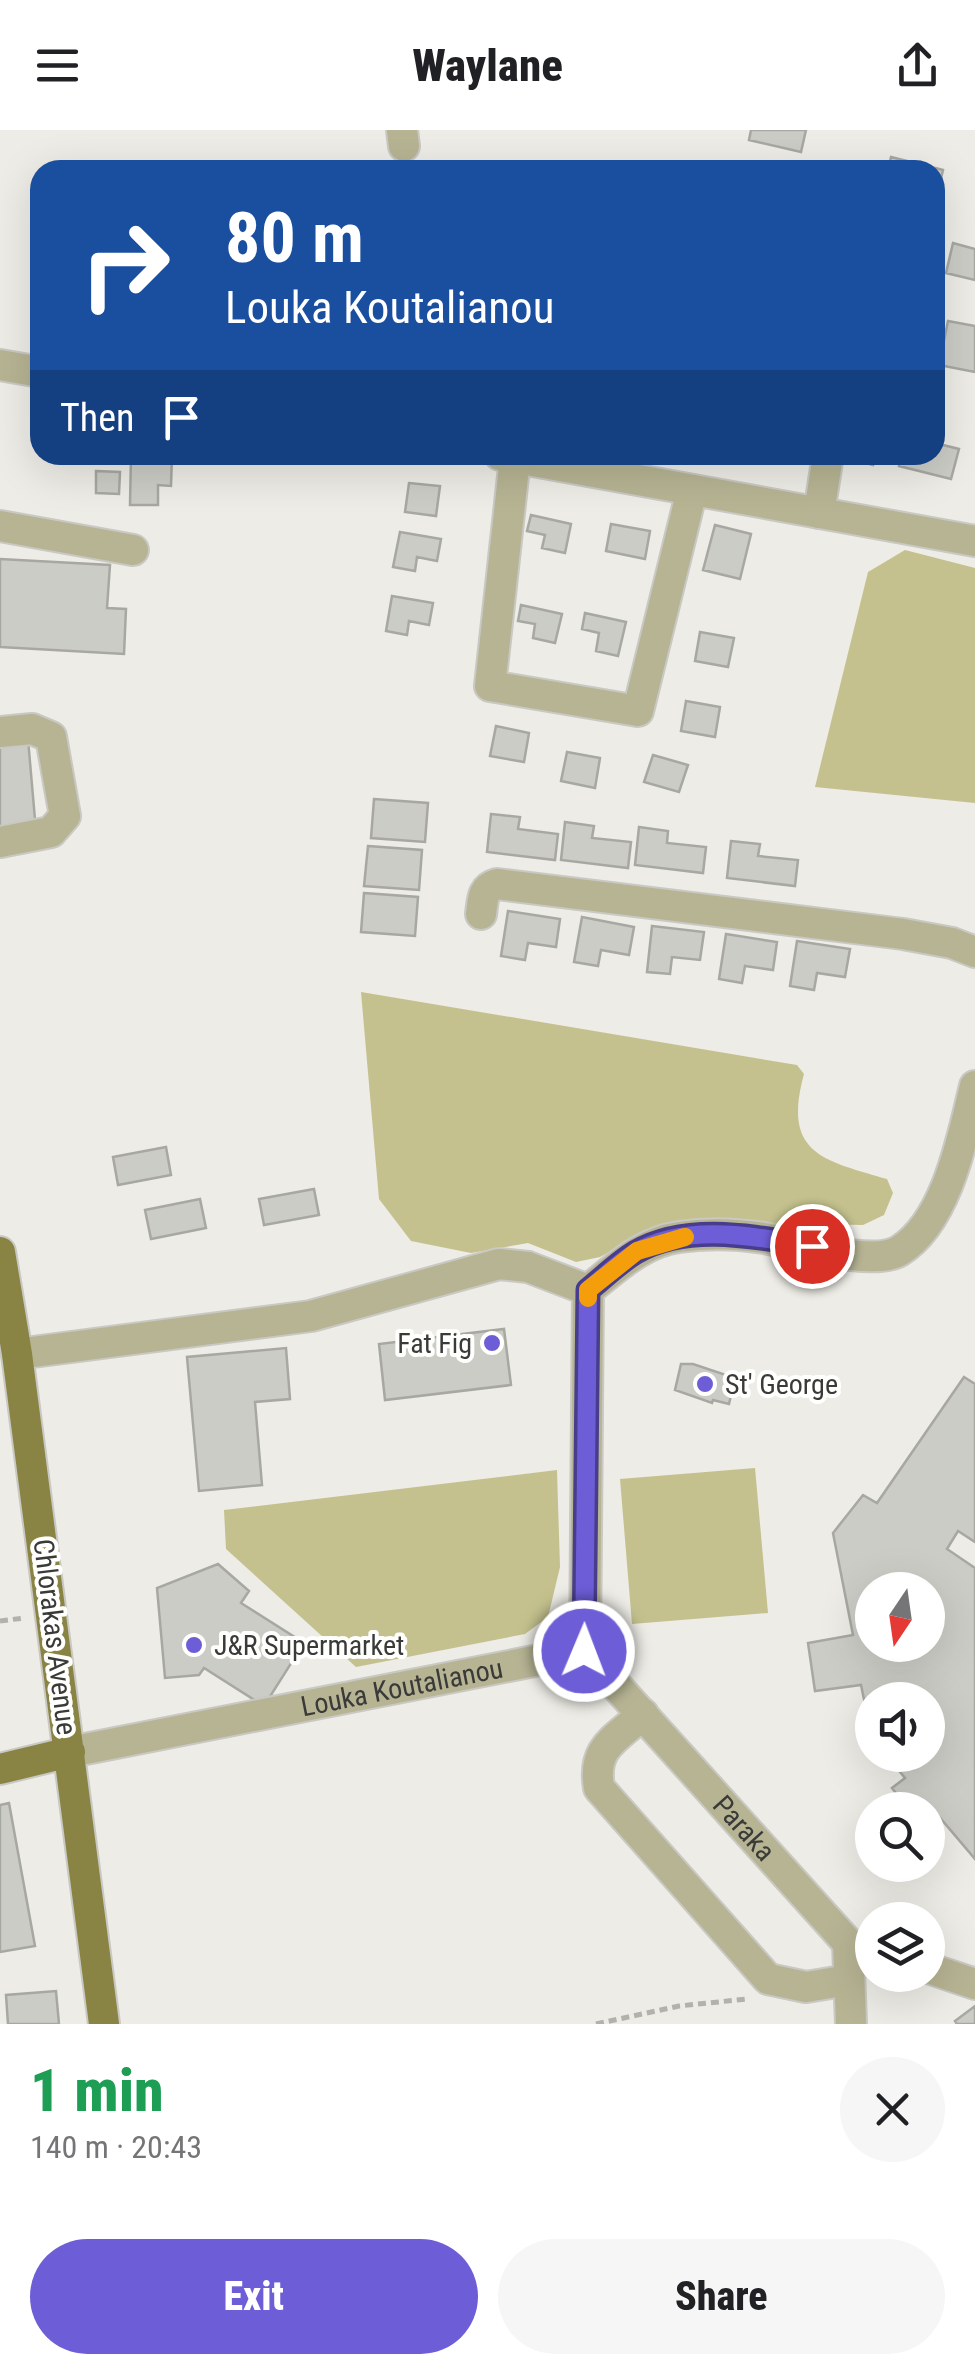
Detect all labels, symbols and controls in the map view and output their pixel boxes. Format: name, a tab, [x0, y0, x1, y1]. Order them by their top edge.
icon: menu	[30, 38, 85, 93]
icon: share	[890, 38, 945, 93]
text: Waylane	[412, 39, 563, 92]
text: 80 m	[225, 197, 364, 279]
icon: right	[60, 200, 190, 330]
text: Louka Koutalianou	[225, 281, 554, 334]
icon: arrive	[154, 390, 209, 445]
text: Then	[60, 396, 134, 440]
pin	[770, 1204, 855, 1289]
icon: arrive	[785, 1219, 840, 1274]
place label: Fat Fig	[397, 1327, 472, 1360]
marker: Fat Fig	[481, 1332, 503, 1354]
place label: St' George	[725, 1368, 838, 1401]
marker: St' George	[694, 1373, 716, 1395]
street label: Chlorakas Avenue	[27, 1537, 83, 1737]
north arrow	[855, 1572, 945, 1662]
map controls	[855, 1572, 945, 1992]
position arrow	[532, 1599, 636, 1703]
place label: J&R Supermarket	[214, 1629, 404, 1662]
marker: J&R Supermarket	[183, 1634, 205, 1656]
street label: Louka Koutalianou	[298, 1651, 506, 1723]
button: sound	[855, 1682, 945, 1772]
street label: Paraka	[707, 1788, 782, 1867]
button: search	[855, 1792, 945, 1882]
button: layers	[855, 1902, 945, 1992]
text: 1 min	[30, 2055, 164, 2126]
button: close	[840, 2057, 945, 2162]
text: 140 m · 20:43	[30, 2128, 202, 2166]
button: Exit	[30, 2239, 478, 2354]
button: Share	[498, 2239, 945, 2354]

